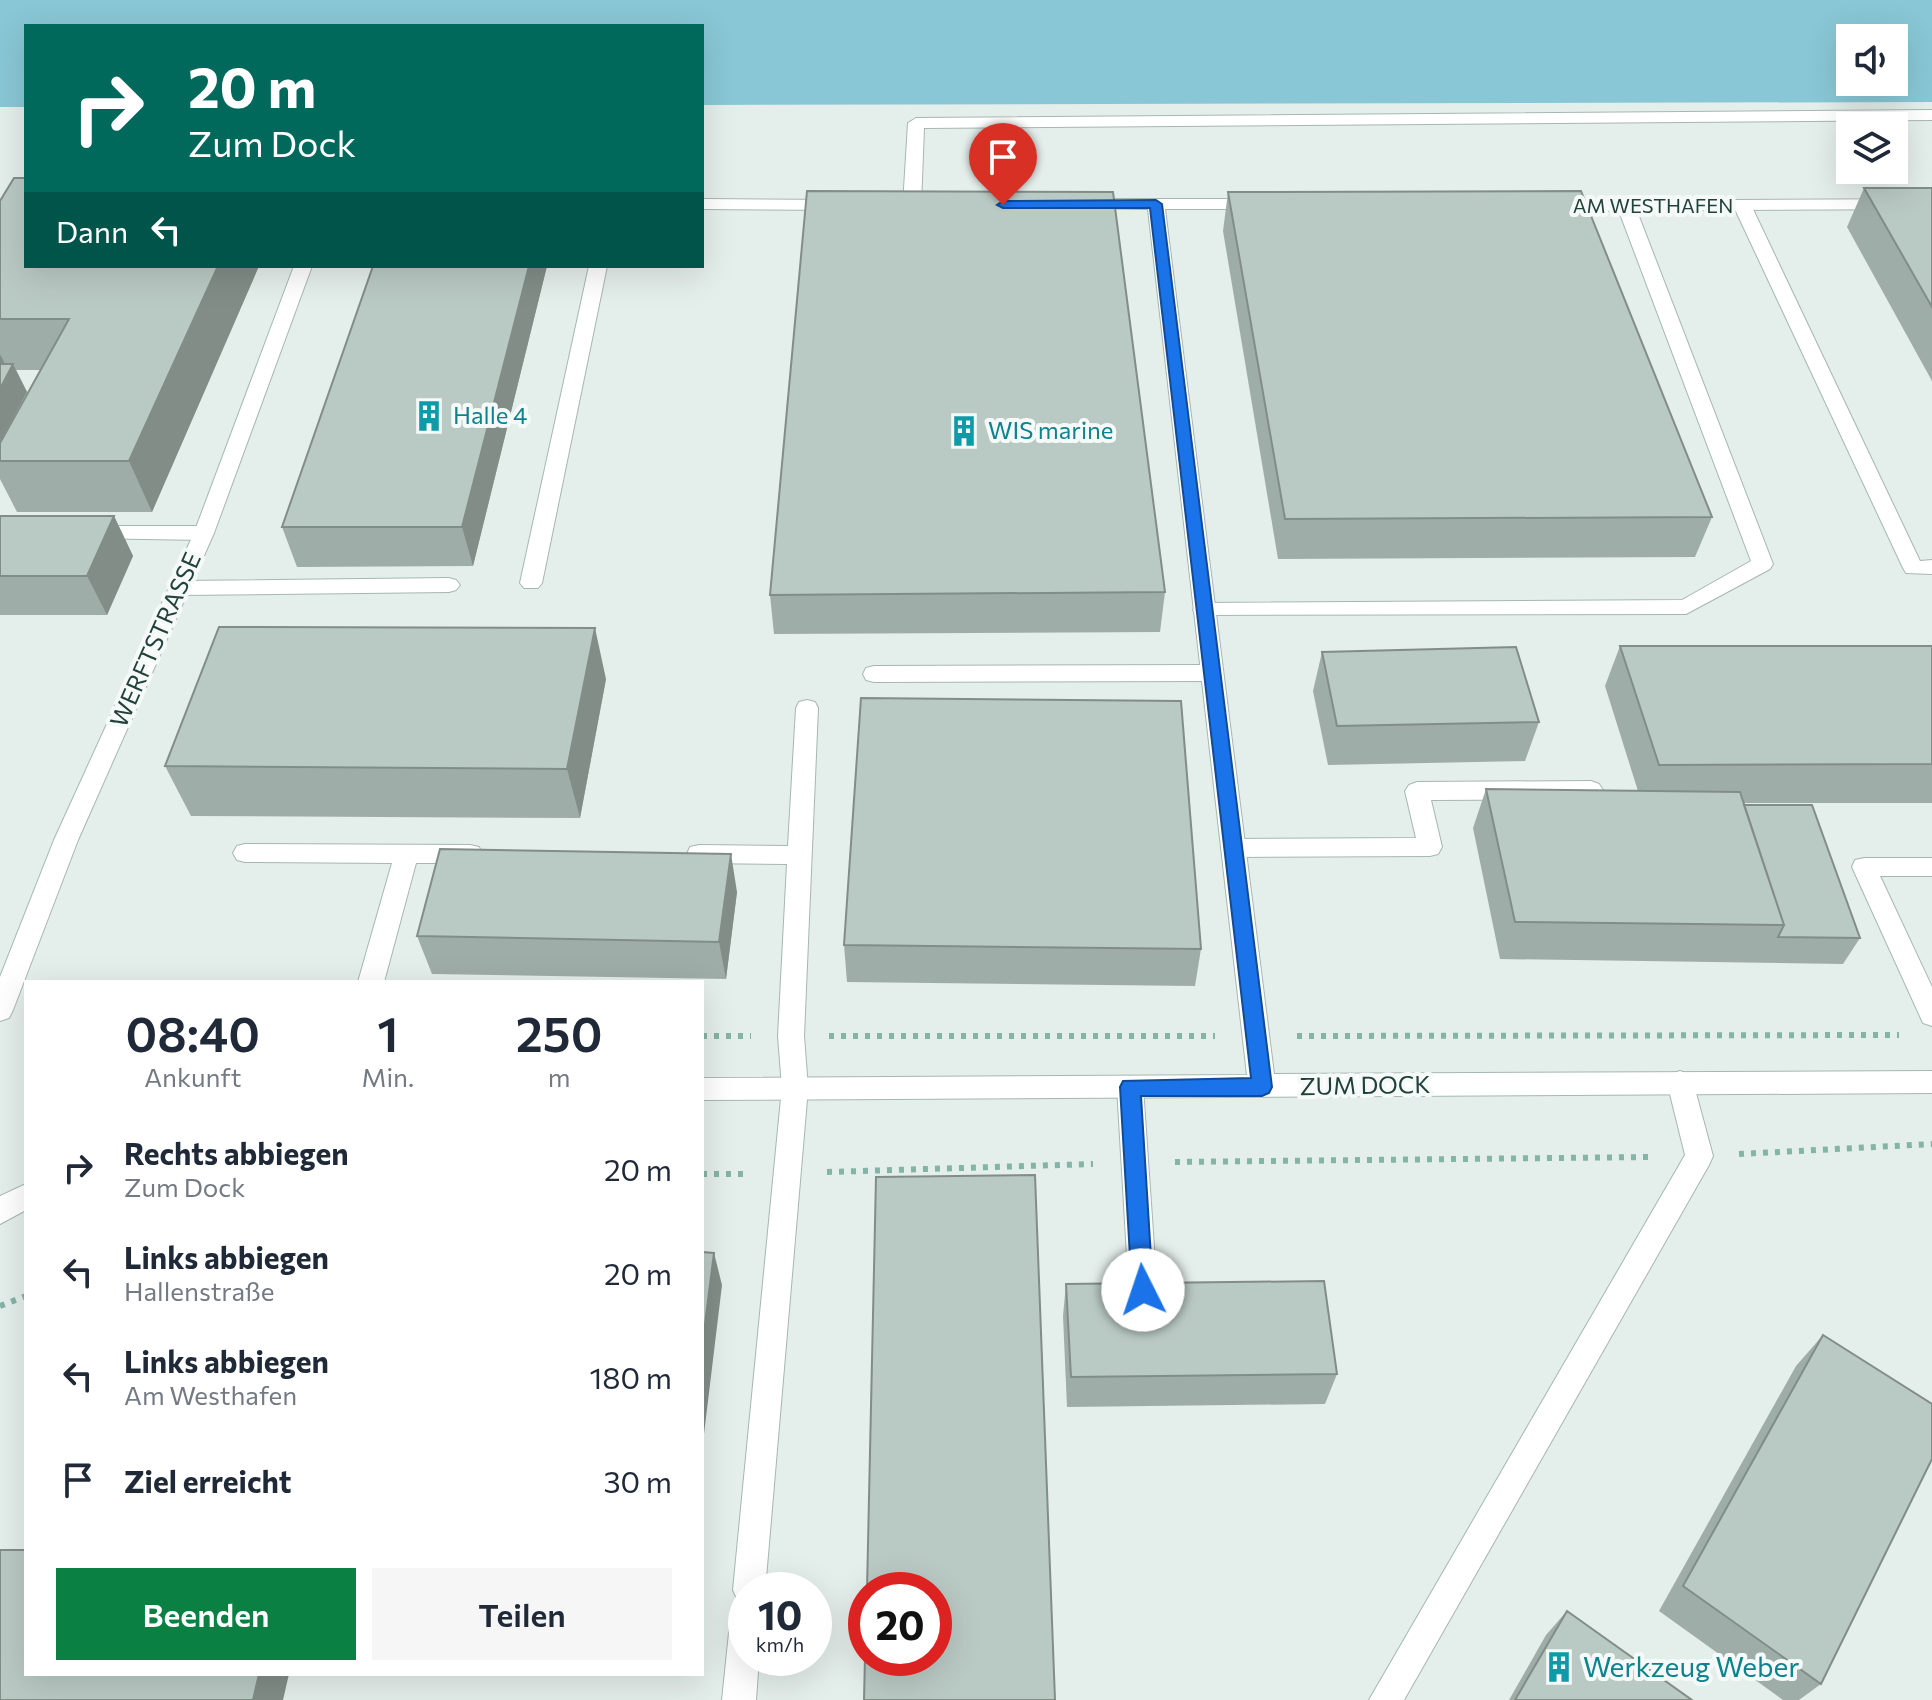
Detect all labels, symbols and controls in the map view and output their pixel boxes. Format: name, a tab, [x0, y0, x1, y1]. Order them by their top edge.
map controls	[1836, 24, 1908, 184]
button: sound	[1836, 24, 1908, 96]
text: 20 m	[188, 51, 316, 120]
icon: right	[56, 56, 160, 160]
button: layers	[1836, 112, 1908, 184]
text: Zum Dock	[188, 120, 356, 164]
pin	[969, 123, 1037, 205]
icon: arrive	[981, 135, 1025, 179]
street label: AM WESTHAFEN	[1573, 193, 1733, 217]
icon: left	[144, 208, 188, 252]
text: Dann	[56, 212, 128, 249]
building icon: Halle 4	[412, 399, 446, 433]
place label: Halle 4	[453, 400, 527, 429]
building icon: WIS marine	[947, 414, 981, 448]
place label: WIS marine	[988, 415, 1114, 444]
street label: WERFTSTRASSE	[103, 548, 206, 731]
text: 08:40	[126, 1003, 260, 1062]
text: 1	[377, 1003, 399, 1062]
text: 250	[516, 1003, 602, 1062]
text: Ankunft	[144, 1061, 241, 1092]
text: Min.	[362, 1061, 414, 1092]
text: m	[548, 1061, 570, 1092]
street label: ZUM DOCK	[1299, 1069, 1431, 1100]
text: Rechts abbiegen	[124, 1134, 349, 1171]
icon: right	[56, 1146, 100, 1190]
text: 20 m	[604, 1150, 672, 1187]
text: Zum Dock	[124, 1171, 245, 1202]
text: Links abbiegen	[124, 1238, 329, 1275]
position arrow	[1101, 1248, 1185, 1332]
icon: left	[56, 1250, 100, 1294]
text: 20 m	[604, 1254, 672, 1291]
text: Hallenstraße	[124, 1275, 275, 1306]
text: Links abbiegen	[124, 1342, 329, 1379]
icon: left	[56, 1354, 100, 1398]
text: 180 m	[589, 1358, 672, 1395]
text: Am Westhafen	[124, 1379, 297, 1410]
icon: arrive	[56, 1458, 100, 1502]
text: Ziel erreicht	[124, 1462, 292, 1499]
text: 30 m	[603, 1462, 672, 1499]
button: Beenden	[56, 1568, 356, 1660]
button: Teilen	[372, 1568, 672, 1660]
speed limit sign: 20	[848, 1572, 952, 1676]
text: 10	[758, 1589, 802, 1638]
text: km/h	[756, 1632, 804, 1656]
place label: Werkzeug Weber	[1583, 1649, 1799, 1683]
building icon: Werkzeug Weber	[1542, 1650, 1576, 1684]

